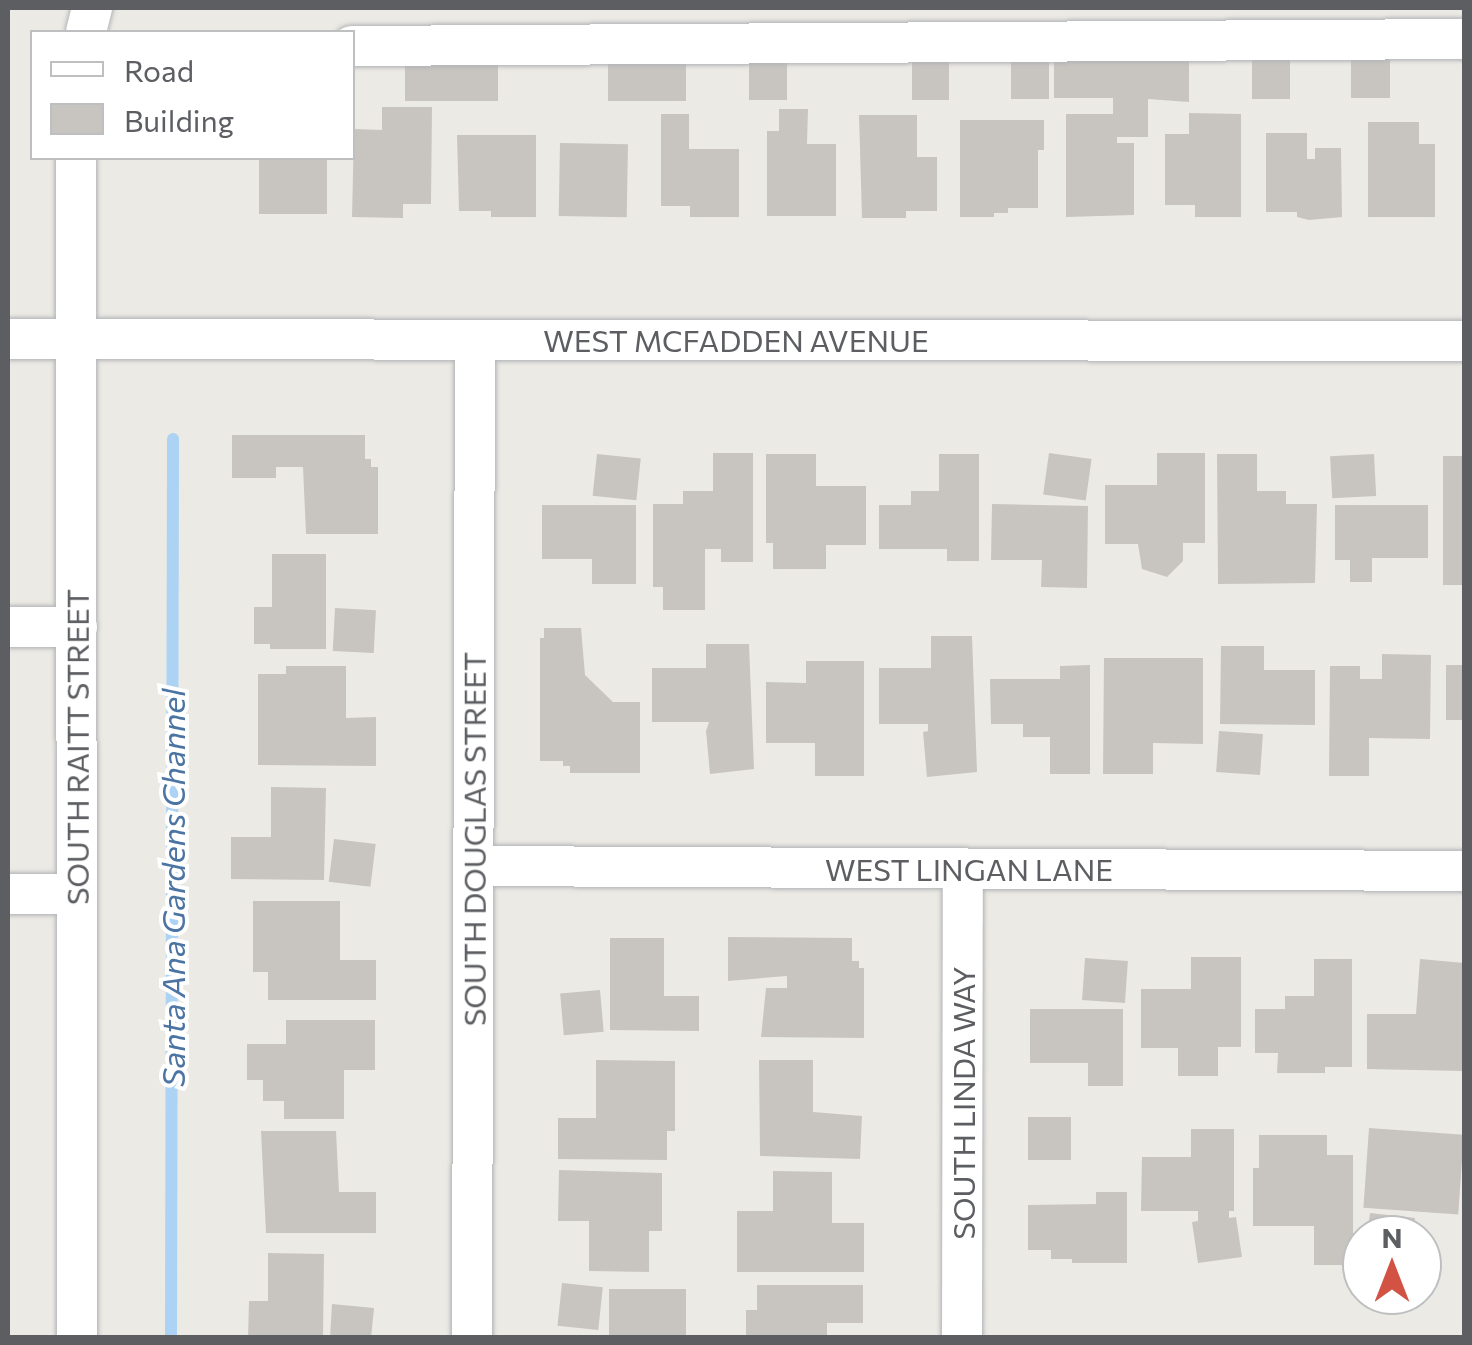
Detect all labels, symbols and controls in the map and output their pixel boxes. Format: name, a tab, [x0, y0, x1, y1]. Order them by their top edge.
legend	[30, 30, 355, 160]
text: Road	[124, 51, 194, 88]
text: Building	[124, 101, 234, 138]
street label: WEST MCFADDEN AVENUE	[543, 322, 929, 358]
street label: SOUTH RAITT STREET	[59, 589, 95, 905]
street label: SOUTH DOUGLAS STREET	[456, 652, 492, 1026]
water label: Santa Ana Gardens Channel	[153, 689, 191, 1087]
street label: WEST LINGAN LANE	[825, 851, 1113, 887]
street label: SOUTH LINDA WAY	[945, 966, 981, 1240]
north arrow	[1342, 1215, 1442, 1315]
text: N	[1382, 1220, 1403, 1254]

